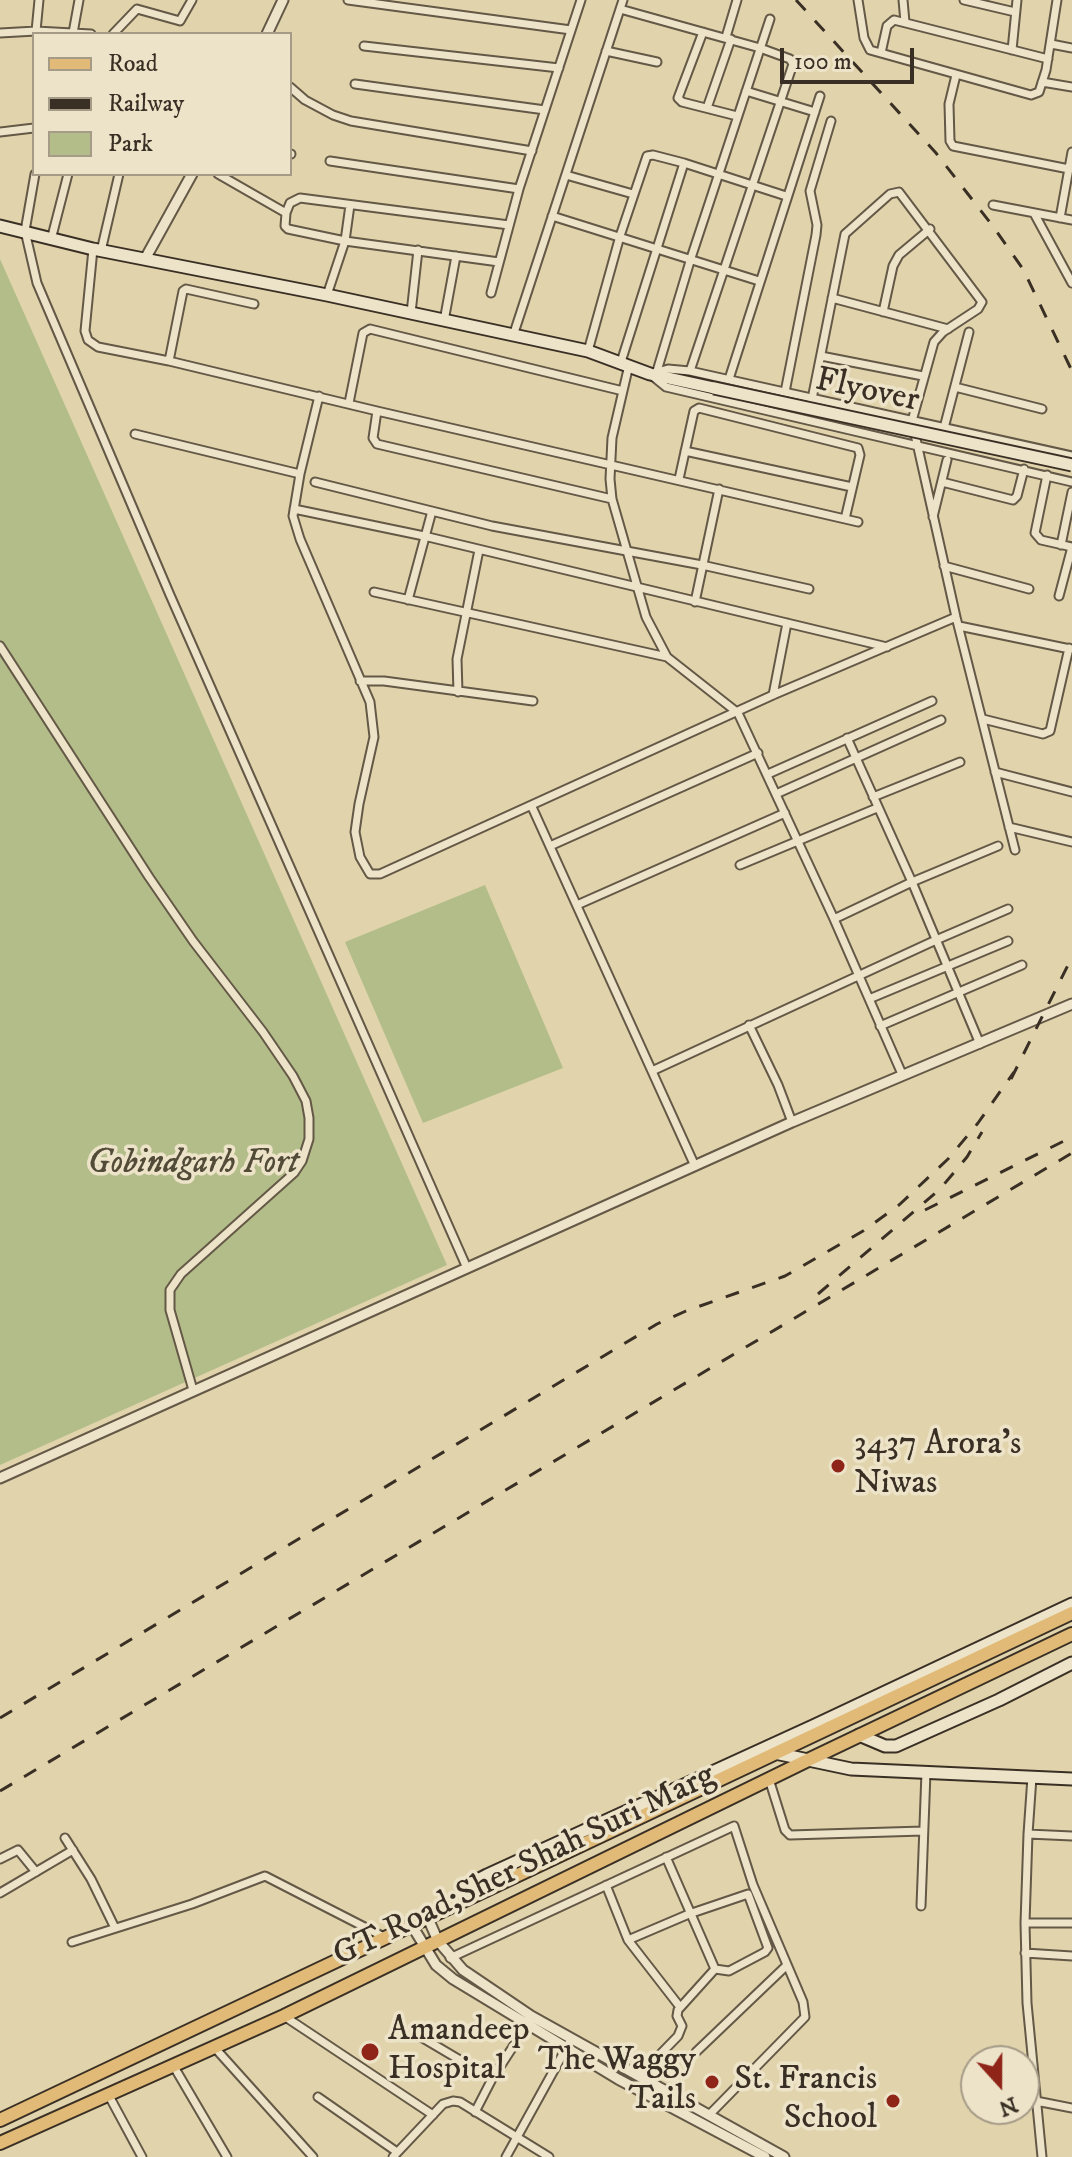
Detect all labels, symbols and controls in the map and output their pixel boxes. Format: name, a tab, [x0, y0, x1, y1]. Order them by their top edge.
legend	[32, 32, 292, 176]
scale bar	[784, 32, 918, 82]
text: 100 m	[794, 47, 852, 77]
text: Road	[108, 49, 158, 79]
text: Railway	[108, 89, 184, 119]
text: Park	[108, 129, 153, 159]
street label: Flyover	[812, 361, 922, 423]
park label: Gobindgarh Fort	[87, 1145, 299, 1185]
place label: 3437 Arora's Niwas	[854, 1426, 1021, 1506]
marker: 3437 Arora's Niwas	[829, 1457, 847, 1475]
street label: GT Road;Sher Shah Suri Marg	[327, 1757, 723, 1977]
place label: Amandeep Hospital	[388, 2012, 529, 2092]
marker: Amandeep Hospital	[359, 2041, 381, 2063]
place label: The Waggy Tails	[538, 2042, 696, 2122]
north arrow	[960, 2045, 1040, 2125]
place label: St. Francis School	[734, 2061, 877, 2140]
marker: The Waggy Tails	[703, 2073, 721, 2091]
text: N	[995, 2090, 1021, 2122]
marker: St. Francis School	[884, 2092, 902, 2110]

